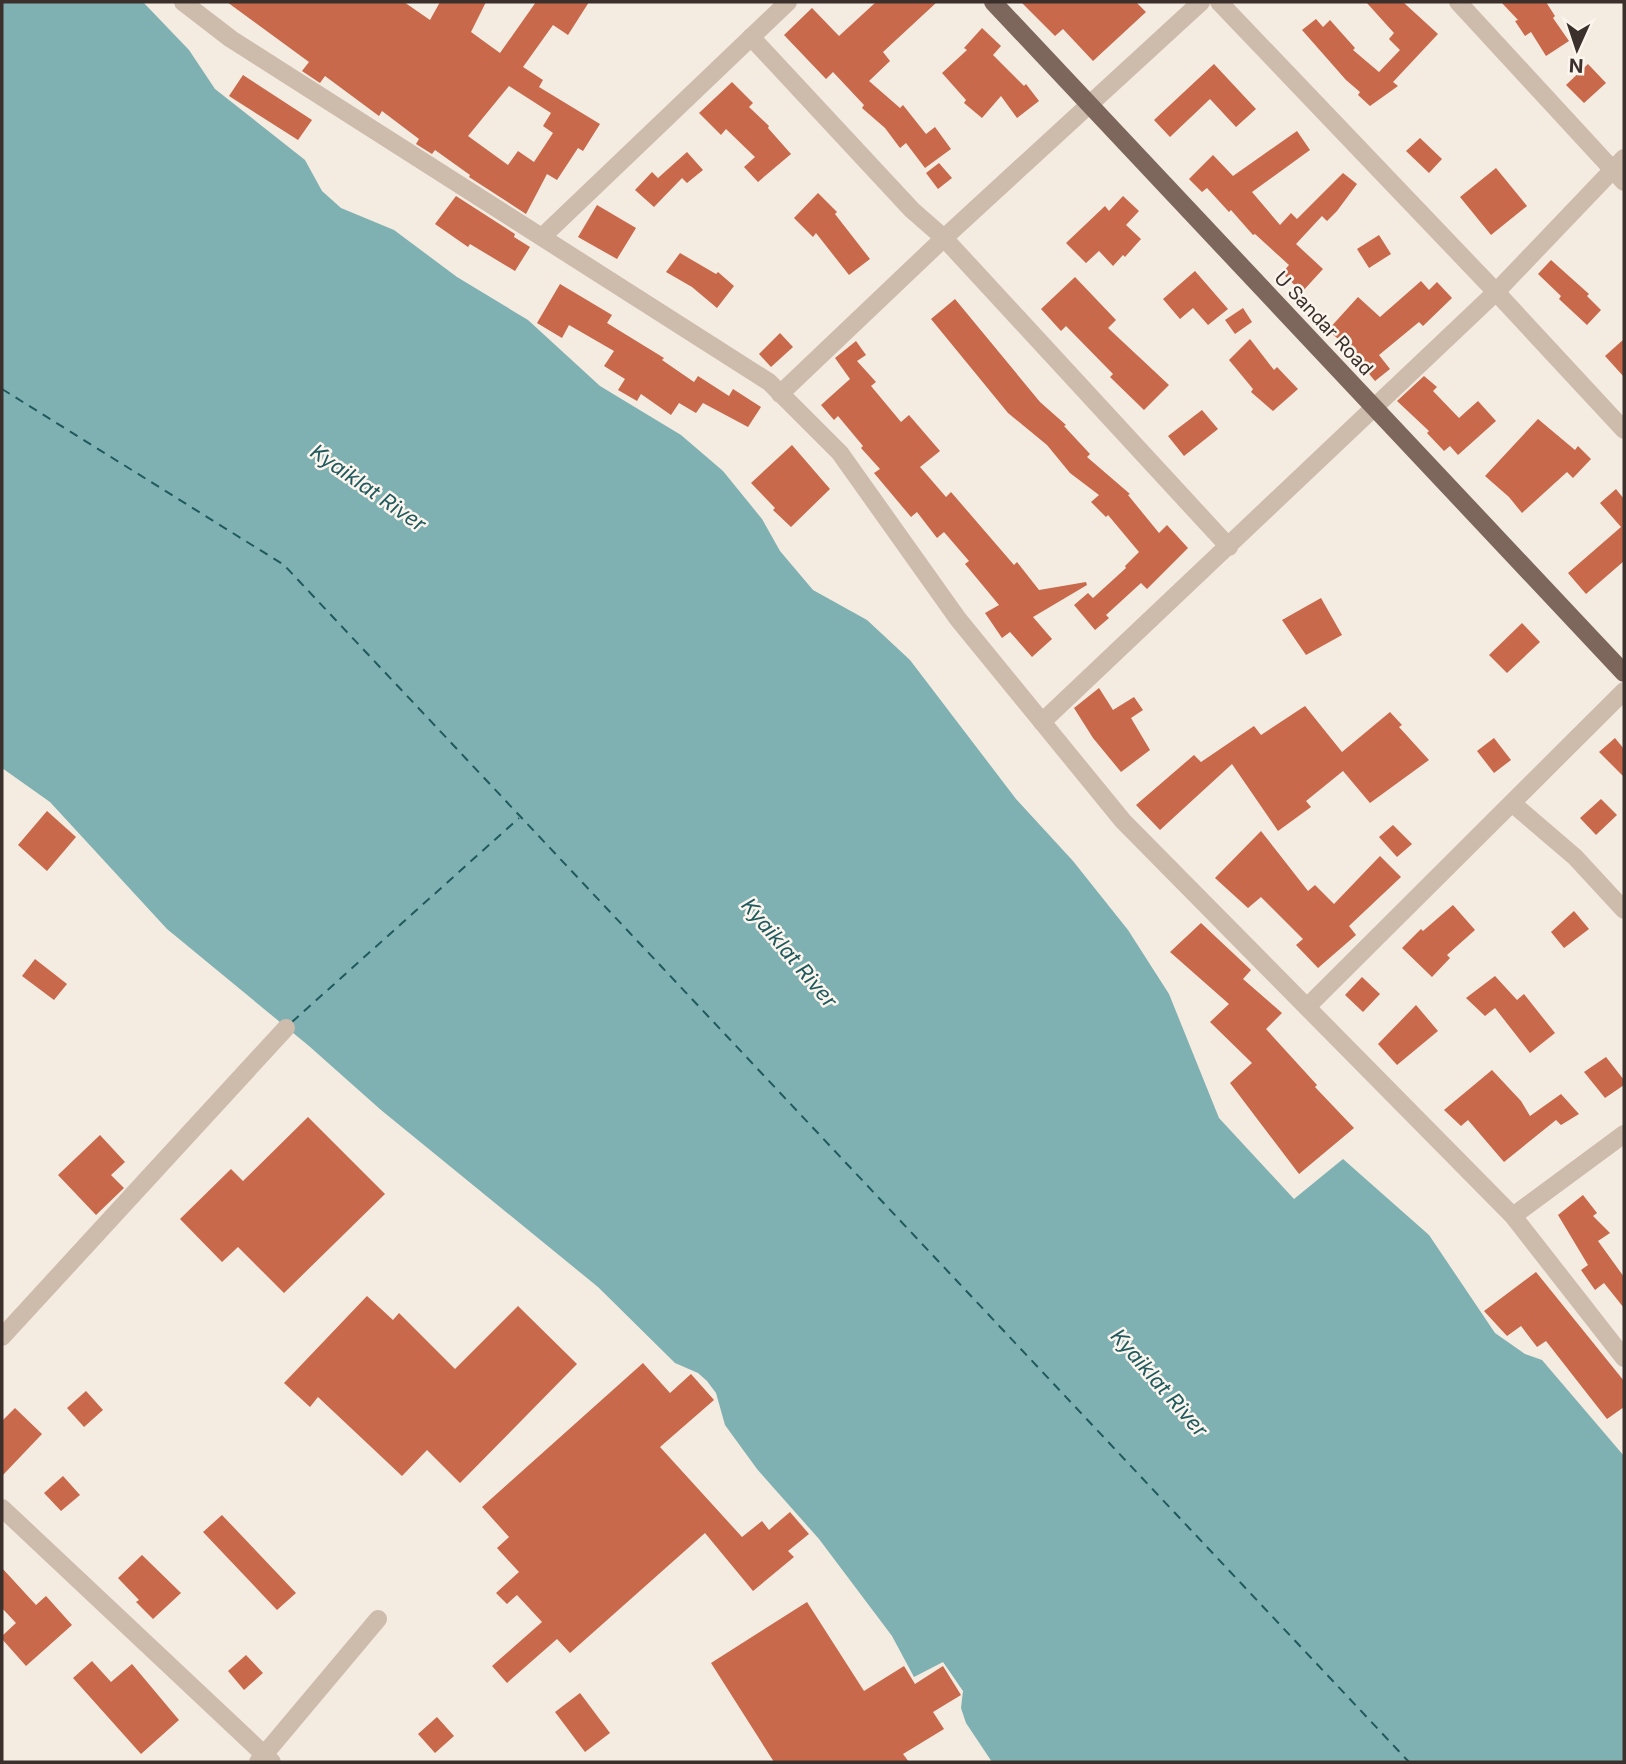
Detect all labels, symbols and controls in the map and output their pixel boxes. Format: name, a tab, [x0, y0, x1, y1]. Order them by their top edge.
north arrow	[1542, 14, 1612, 84]
text: N	[1568, 54, 1584, 77]
street label: U Sandar Road	[1269, 266, 1378, 380]
water label: Kyaiklat River	[306, 439, 432, 537]
water label: Kyaiklat River	[736, 893, 843, 1013]
water label: Kyaiklat River	[1106, 1324, 1214, 1443]

